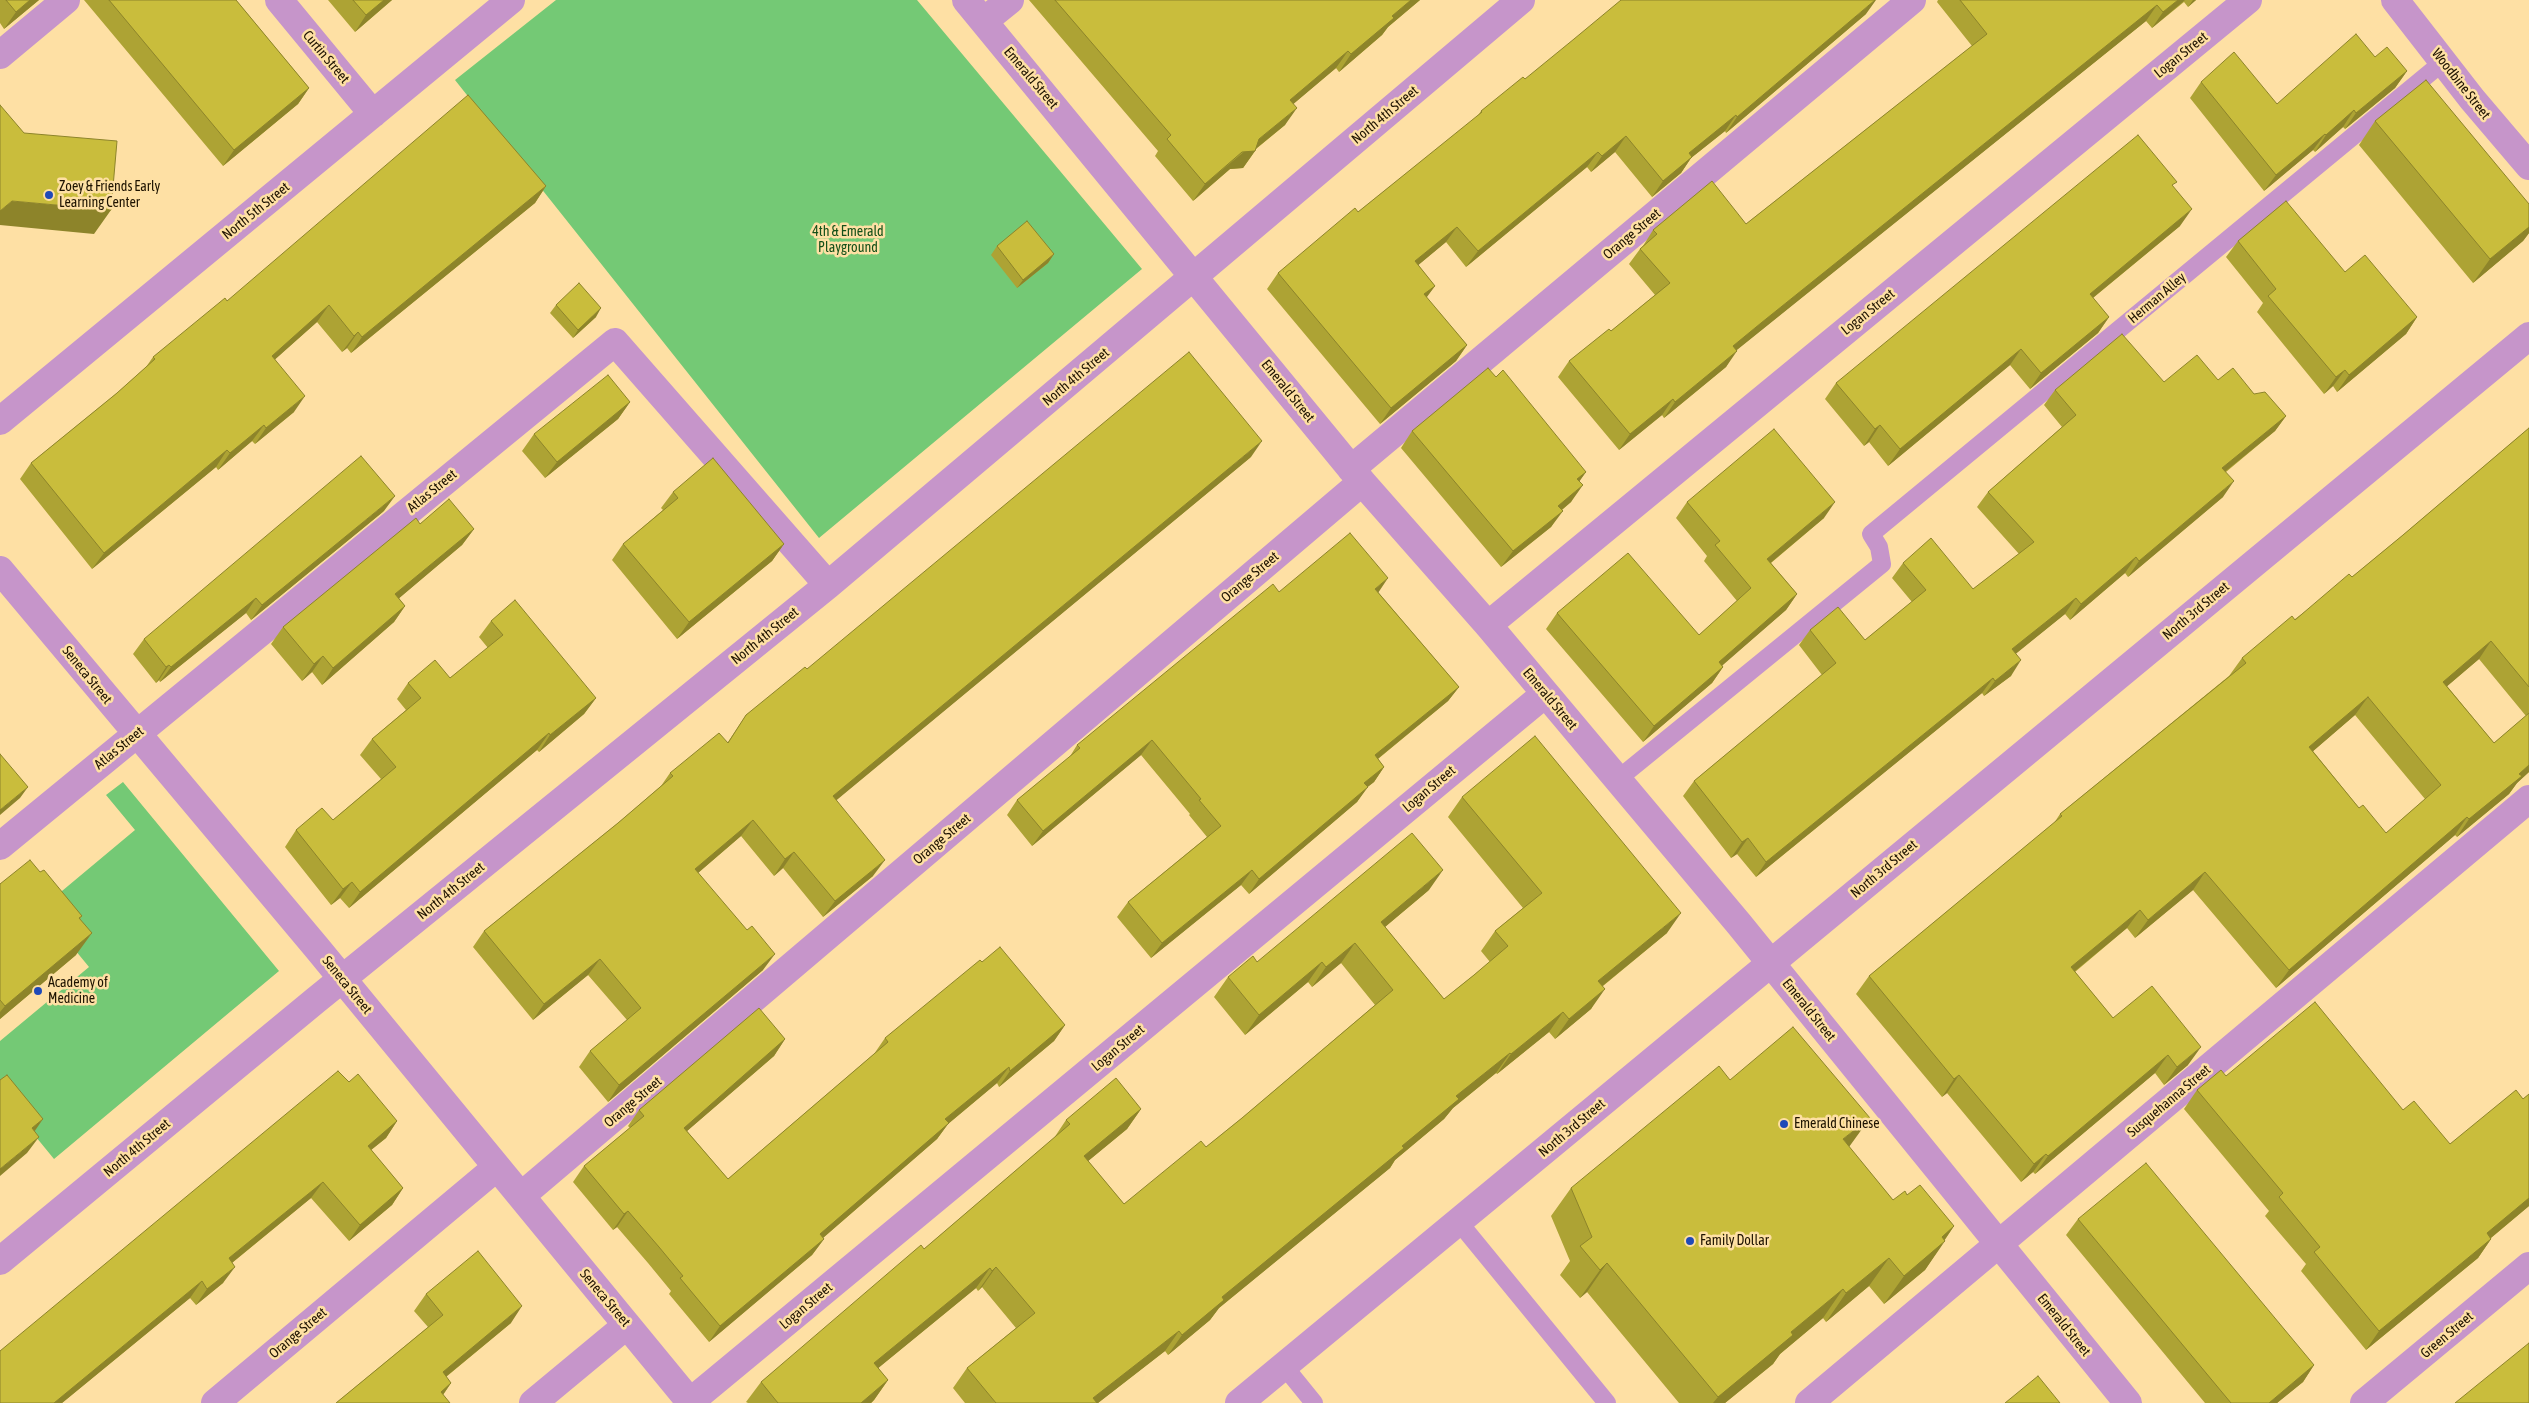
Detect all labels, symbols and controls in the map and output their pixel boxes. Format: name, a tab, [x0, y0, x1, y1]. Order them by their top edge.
street label: Curtin Street	[299, 27, 353, 87]
street label: Logan Street	[2151, 28, 2211, 82]
street label: Emerald Street	[1000, 44, 1062, 112]
street label: Woodbine Street	[2428, 45, 2494, 123]
street label: North 4th Street	[1348, 82, 1422, 148]
place label: Zoey & Friends Early Learning Center	[59, 179, 160, 212]
street label: North 5th Street	[219, 179, 293, 243]
marker: Zoey & Friends Early Learning Center	[43, 189, 55, 201]
street label: Orange Street	[1600, 205, 1664, 263]
park label: 4th & Emerald Playground	[812, 224, 884, 256]
street label: Herman Alley	[2125, 269, 2189, 327]
street label: Logan Street	[1838, 285, 1898, 339]
street label: North 4th Street	[1039, 344, 1113, 410]
street label: Emerald Street	[1258, 356, 1318, 426]
street label: Atlas Street	[404, 466, 460, 516]
street label: Orange Street	[1218, 548, 1282, 606]
street label: North 3rd Street	[2159, 578, 2233, 644]
street label: North 4th Street	[728, 604, 802, 668]
street label: Seneca Street	[59, 643, 115, 707]
street label: Emerald Street	[1519, 665, 1581, 733]
street label: Atlas Street	[91, 723, 147, 773]
street label: Logan Street	[1399, 762, 1459, 816]
street label: Orange Street	[910, 810, 974, 868]
street label: North 3rd Street	[1847, 836, 1921, 902]
street label: North 4th Street	[414, 859, 488, 923]
street label: Seneca Street	[319, 953, 375, 1017]
place label: Academy of Medicine	[48, 975, 108, 1008]
street label: Emerald Street	[1779, 975, 1839, 1045]
marker: Academy of Medicine	[32, 985, 44, 997]
street label: Logan Street	[1088, 1021, 1148, 1075]
street label: Susquehanna Street	[2124, 1061, 2214, 1141]
street label: Orange Street	[601, 1073, 665, 1131]
street label: North 3rd Street	[1535, 1095, 1609, 1161]
street label: North 4th Street	[100, 1115, 174, 1181]
place label: Emerald Chinese	[1794, 1116, 1880, 1132]
marker: Emerald Chinese	[1778, 1118, 1790, 1130]
place label: Family Dollar	[1700, 1233, 1769, 1249]
marker: Family Dollar	[1684, 1235, 1696, 1247]
street label: Seneca Street	[576, 1266, 634, 1330]
street label: Logan Street	[776, 1279, 836, 1333]
street label: Emerald Street	[2034, 1290, 2094, 1360]
street label: Orange Street	[266, 1304, 330, 1362]
street label: Green Street	[2417, 1308, 2477, 1362]

